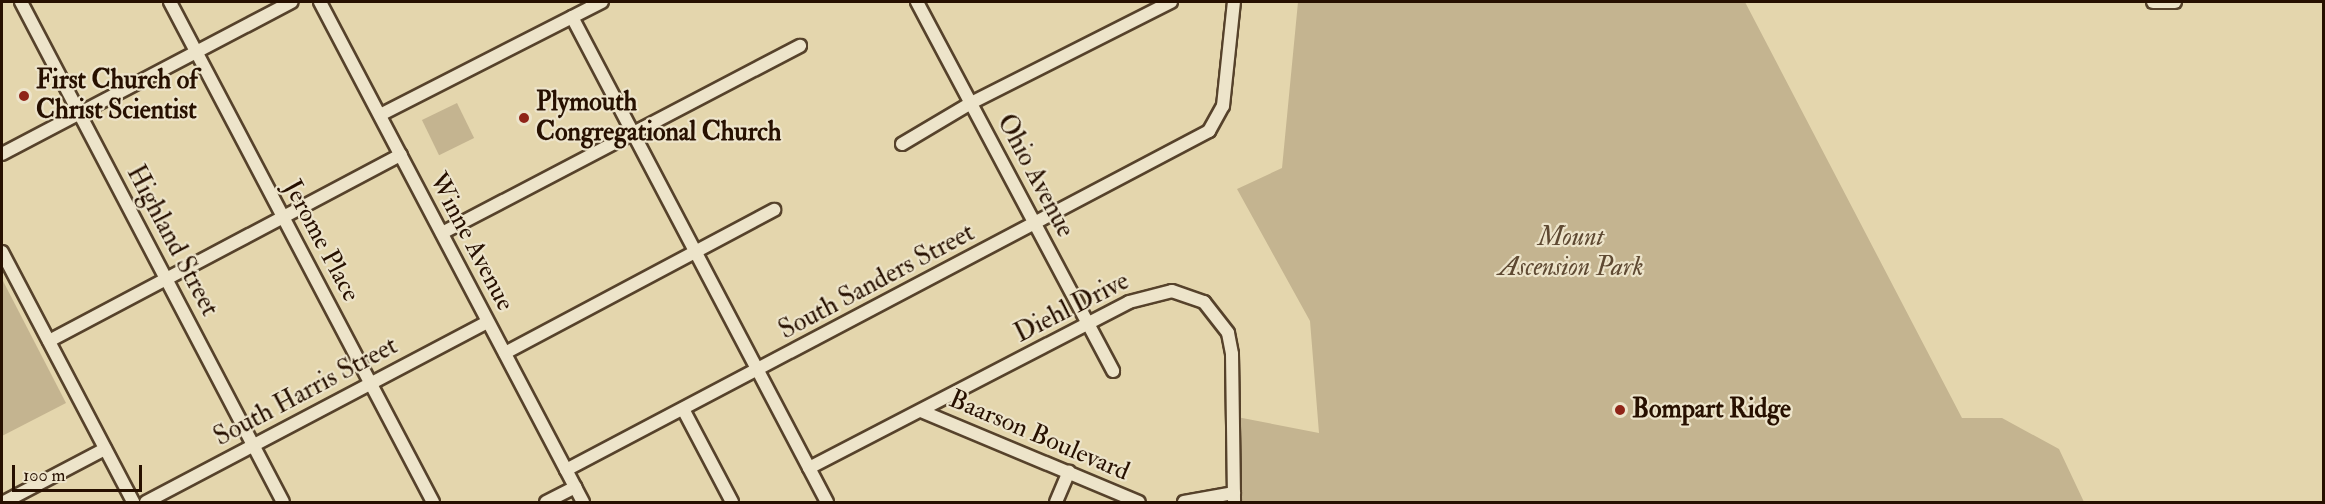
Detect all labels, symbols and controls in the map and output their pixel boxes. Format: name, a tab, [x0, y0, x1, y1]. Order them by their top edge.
place label: First Church of Christ Scientist	[36, 65, 198, 126]
place label: Plymouth Congregational Church	[536, 87, 781, 148]
marker: First Church of Christ Scientist	[17, 89, 31, 103]
street label: Ohio Avenue	[990, 109, 1080, 243]
marker: Plymouth Congregational Church	[517, 111, 531, 125]
street label: Highland Street	[119, 160, 225, 322]
street label: Winne Avenue	[422, 168, 520, 316]
street label: Jerome Place	[276, 175, 366, 307]
street label: South Sanders Street	[774, 217, 980, 347]
park label: Mount Ascension Park	[1499, 222, 1643, 284]
street label: Diehl Drive	[1010, 266, 1134, 350]
street label: South Harris Street	[209, 331, 403, 453]
street label: Baarson Boulevard	[944, 384, 1134, 488]
place label: Bompart Ridge	[1632, 394, 1791, 426]
marker: Bompart Ridge	[1613, 403, 1627, 417]
scale bar	[15, 453, 146, 491]
text: 100 m	[23, 464, 66, 487]

